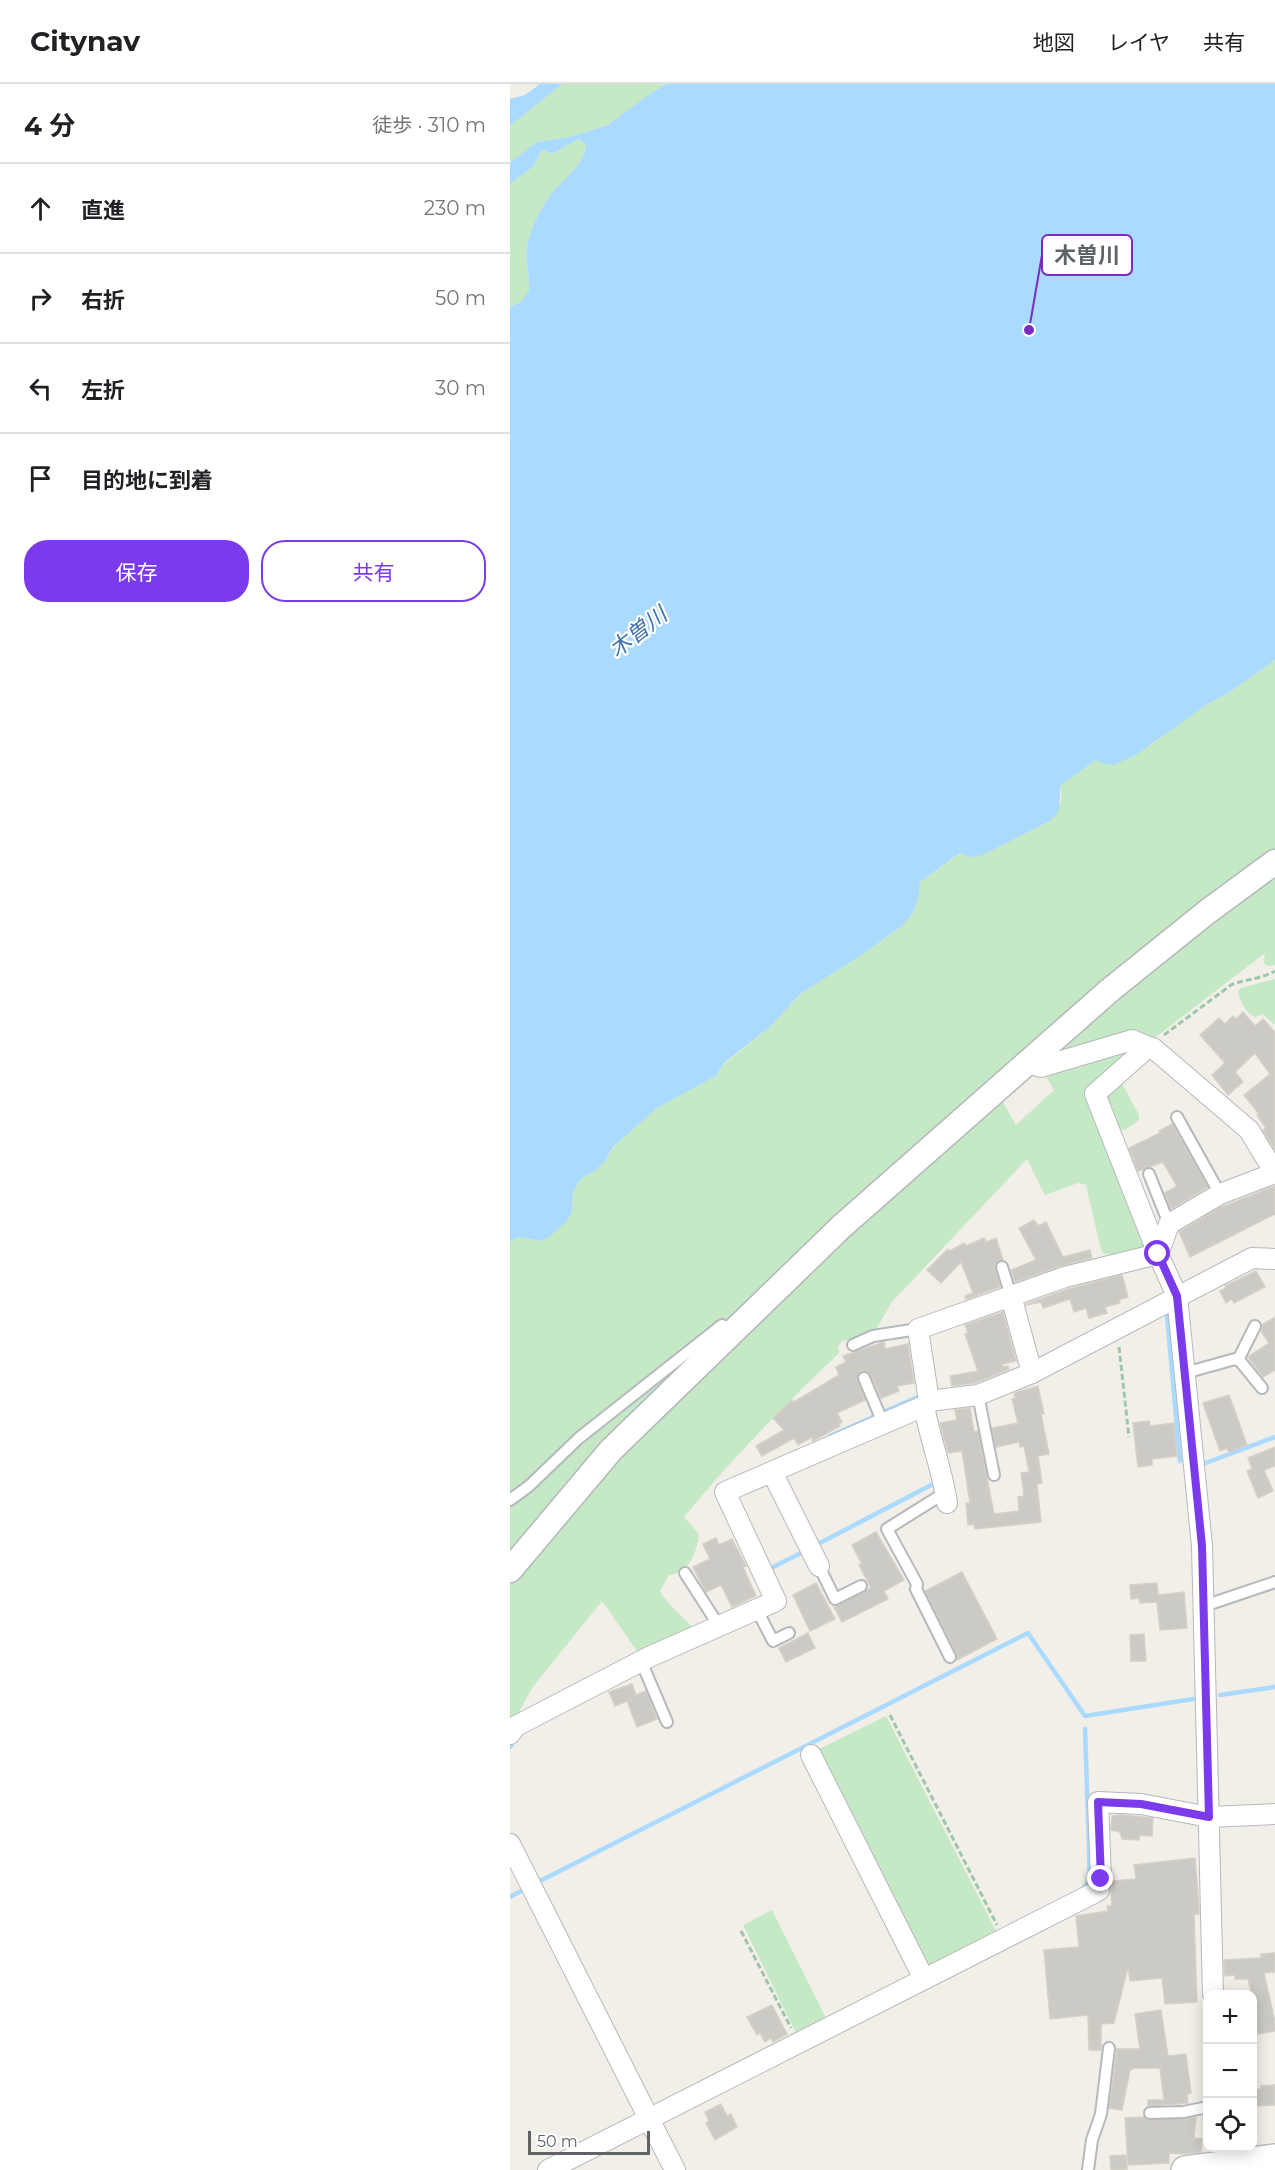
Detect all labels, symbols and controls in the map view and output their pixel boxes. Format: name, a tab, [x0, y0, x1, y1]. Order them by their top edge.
text: Citynav	[30, 24, 140, 58]
text: 地図	[1033, 30, 1075, 55]
text: レイヤ	[1108, 30, 1170, 55]
text: 共有	[1203, 30, 1245, 55]
text: 4 分	[24, 110, 75, 142]
text: 徒歩 · 310 m	[372, 113, 486, 137]
icon: ahead	[24, 192, 57, 225]
text: 230 m	[424, 196, 486, 220]
text: 直進	[81, 197, 125, 224]
callout: 木曽川	[1042, 235, 1132, 275]
text: 木曽川	[1054, 242, 1120, 269]
icon: right	[24, 282, 57, 315]
text: 50 m	[435, 286, 486, 310]
text: 右折	[81, 287, 125, 314]
icon: left	[24, 372, 57, 405]
text: 30 m	[435, 376, 486, 400]
text: 左折	[81, 377, 125, 404]
icon: arrive	[24, 462, 57, 495]
text: 目的地に到着	[81, 467, 213, 494]
button: 保存	[24, 540, 249, 602]
button: 共有	[261, 540, 486, 602]
water label: 木曽川	[604, 600, 674, 663]
route start	[1144, 1240, 1170, 1266]
route end	[1087, 1865, 1113, 1891]
map controls	[1203, 1990, 1257, 2152]
button: +	[1203, 1990, 1257, 2044]
button: −	[1203, 2044, 1257, 2098]
button: locate	[1203, 2098, 1257, 2152]
scale bar	[528, 2128, 650, 2156]
text: 50 m	[537, 2132, 578, 2151]

